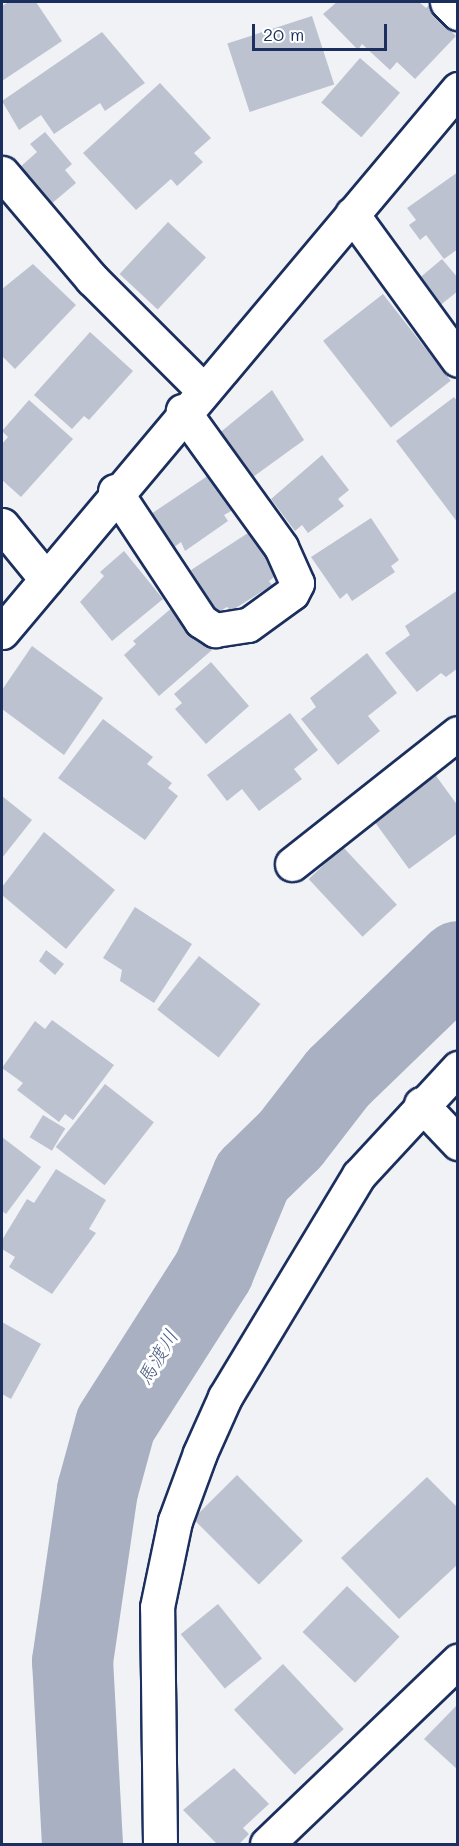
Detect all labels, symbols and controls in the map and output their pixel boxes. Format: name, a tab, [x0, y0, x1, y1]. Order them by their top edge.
scale bar	[255, 12, 390, 50]
text: 20 m	[263, 22, 304, 46]
water label: 馬渡川	[131, 1325, 183, 1389]

